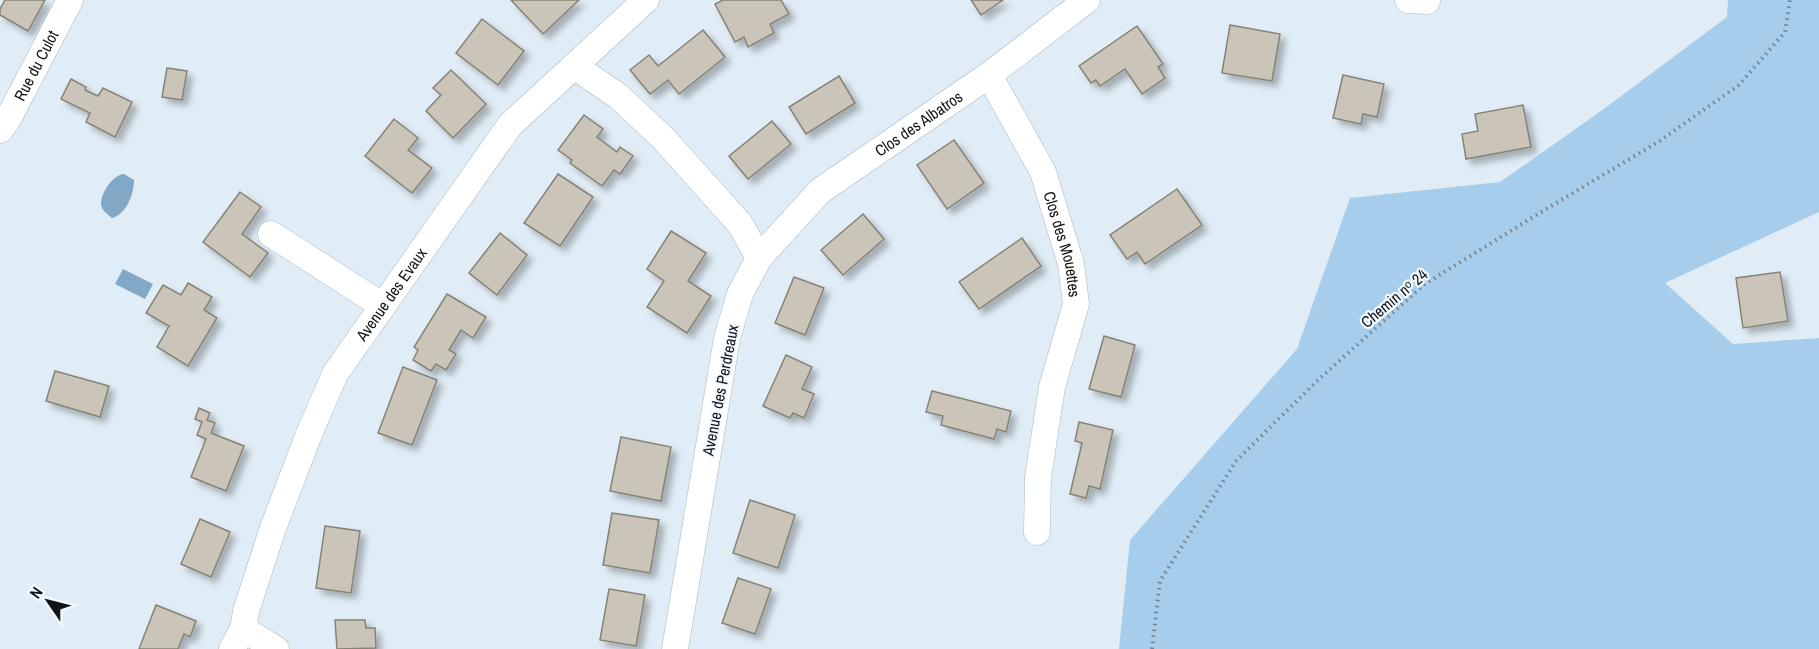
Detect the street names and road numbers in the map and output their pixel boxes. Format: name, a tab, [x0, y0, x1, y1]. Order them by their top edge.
street label: Rue du Culot	[8, 26, 64, 105]
street label: Clos des Albatros	[870, 85, 967, 161]
street label: Clos des Mouettes	[1038, 189, 1086, 298]
street label: Avenue des Evaux	[350, 243, 432, 346]
street label: Chemin nᵒ 24	[1356, 263, 1432, 333]
street label: Avenue des Perdreaux	[696, 322, 744, 458]

